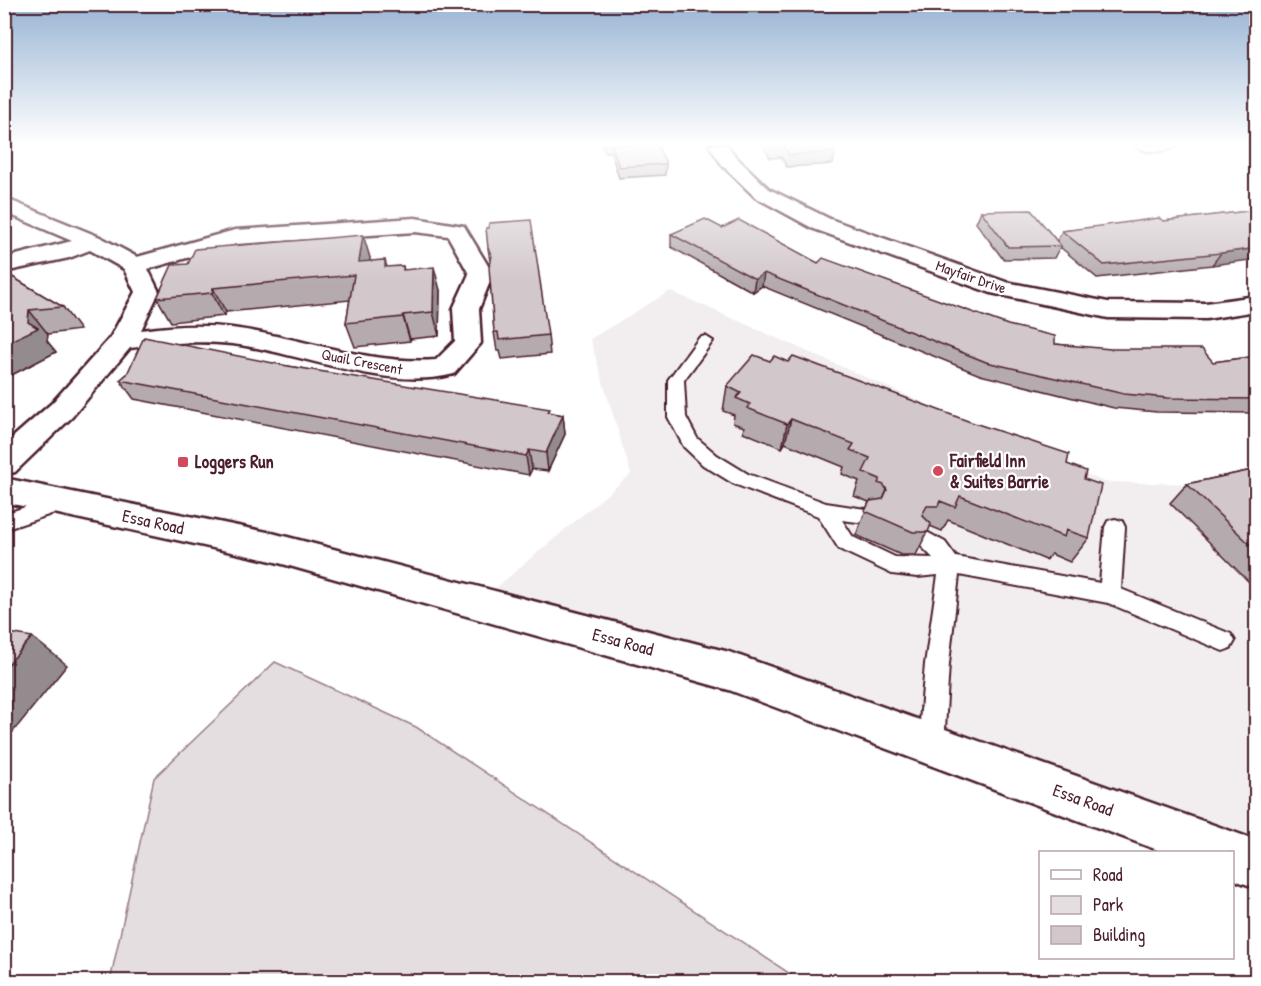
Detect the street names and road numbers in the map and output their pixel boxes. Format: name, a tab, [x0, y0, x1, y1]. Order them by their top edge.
street label: Mayfair Drive	[933, 255, 1009, 298]
street label: Quail Crescent	[320, 343, 405, 380]
street label: Essa Road	[120, 503, 186, 540]
street label: Essa Road	[590, 621, 657, 662]
street label: Essa Road	[1050, 777, 1117, 822]

